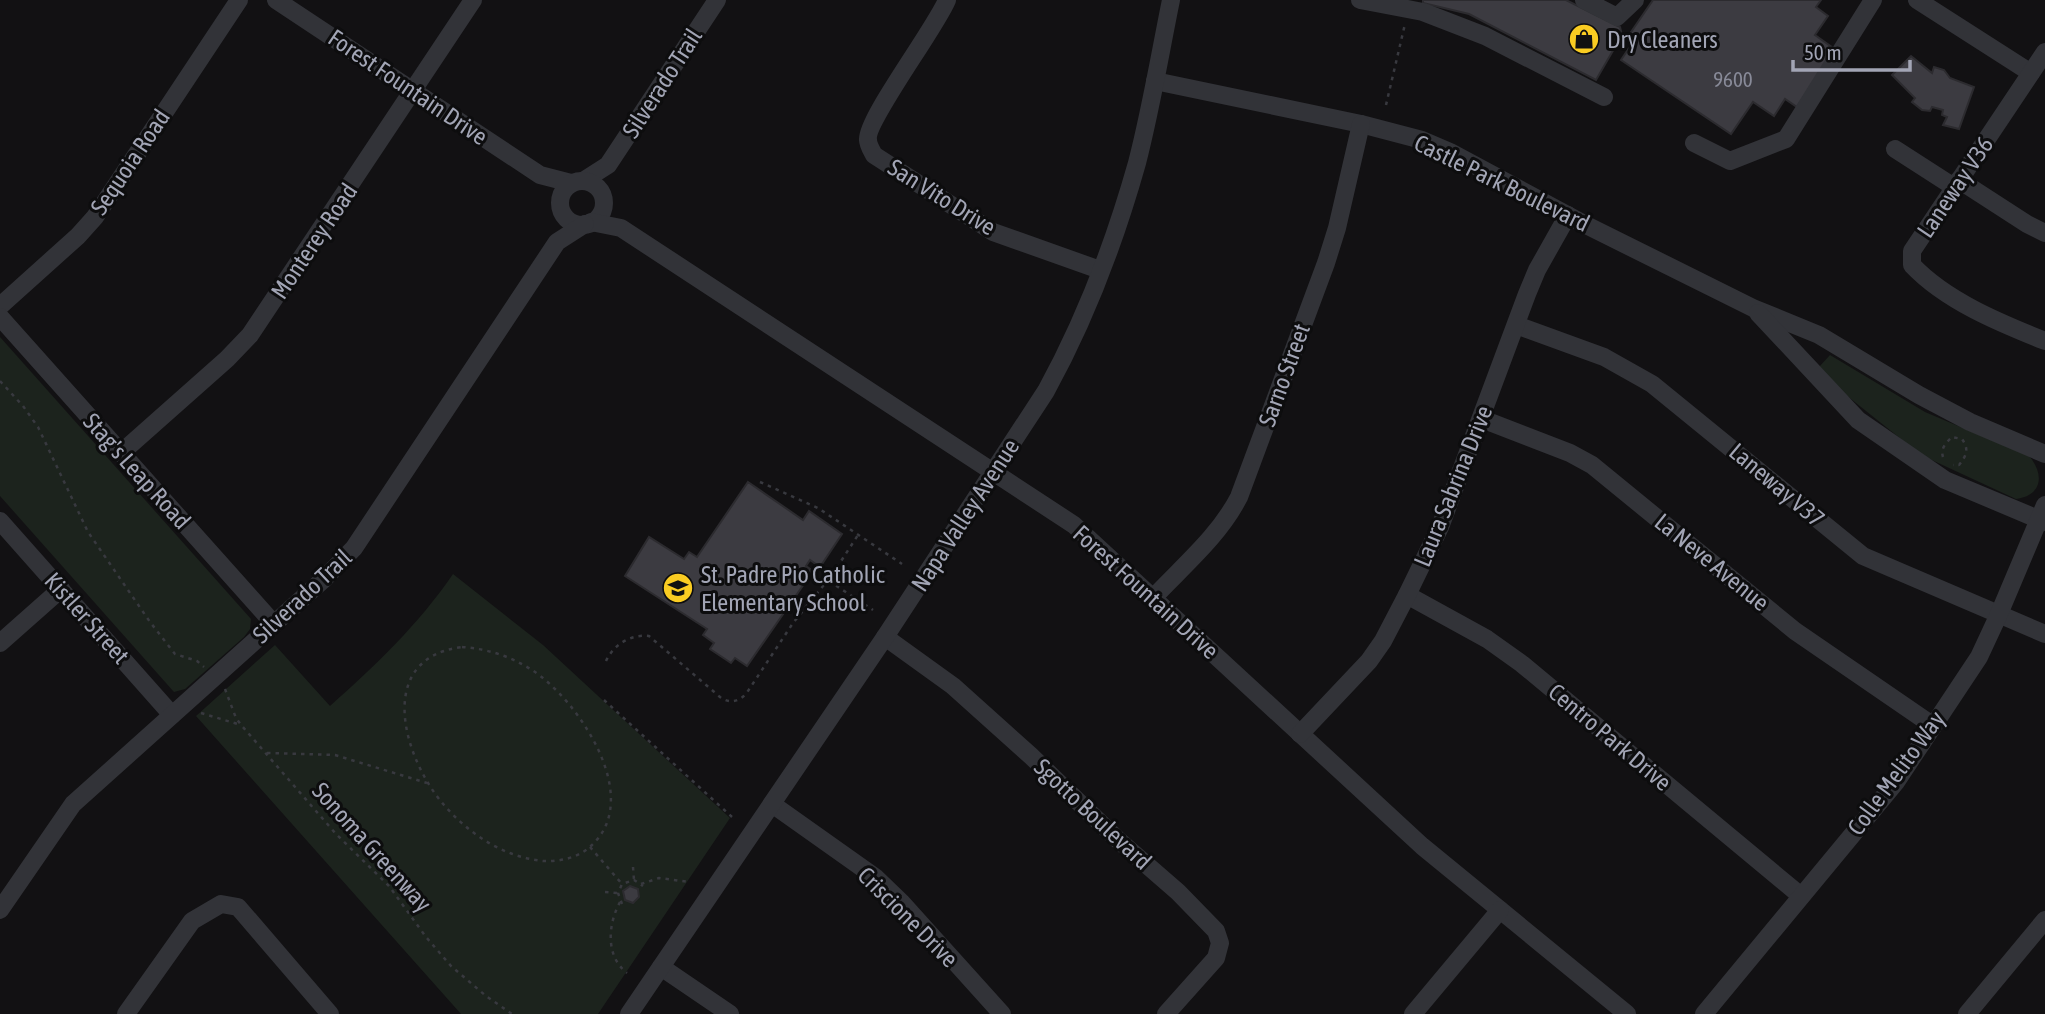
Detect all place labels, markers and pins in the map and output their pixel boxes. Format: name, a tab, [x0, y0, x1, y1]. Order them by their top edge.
shop icon: Dry Cleaners	[1567, 22, 1601, 56]
place label: Dry Cleaners	[1607, 26, 1718, 53]
place label: St. Padre Pio Catholic Elementary School	[701, 561, 885, 616]
school or university icon: St. Padre Pio Catholic Elementary School	[661, 571, 695, 605]

